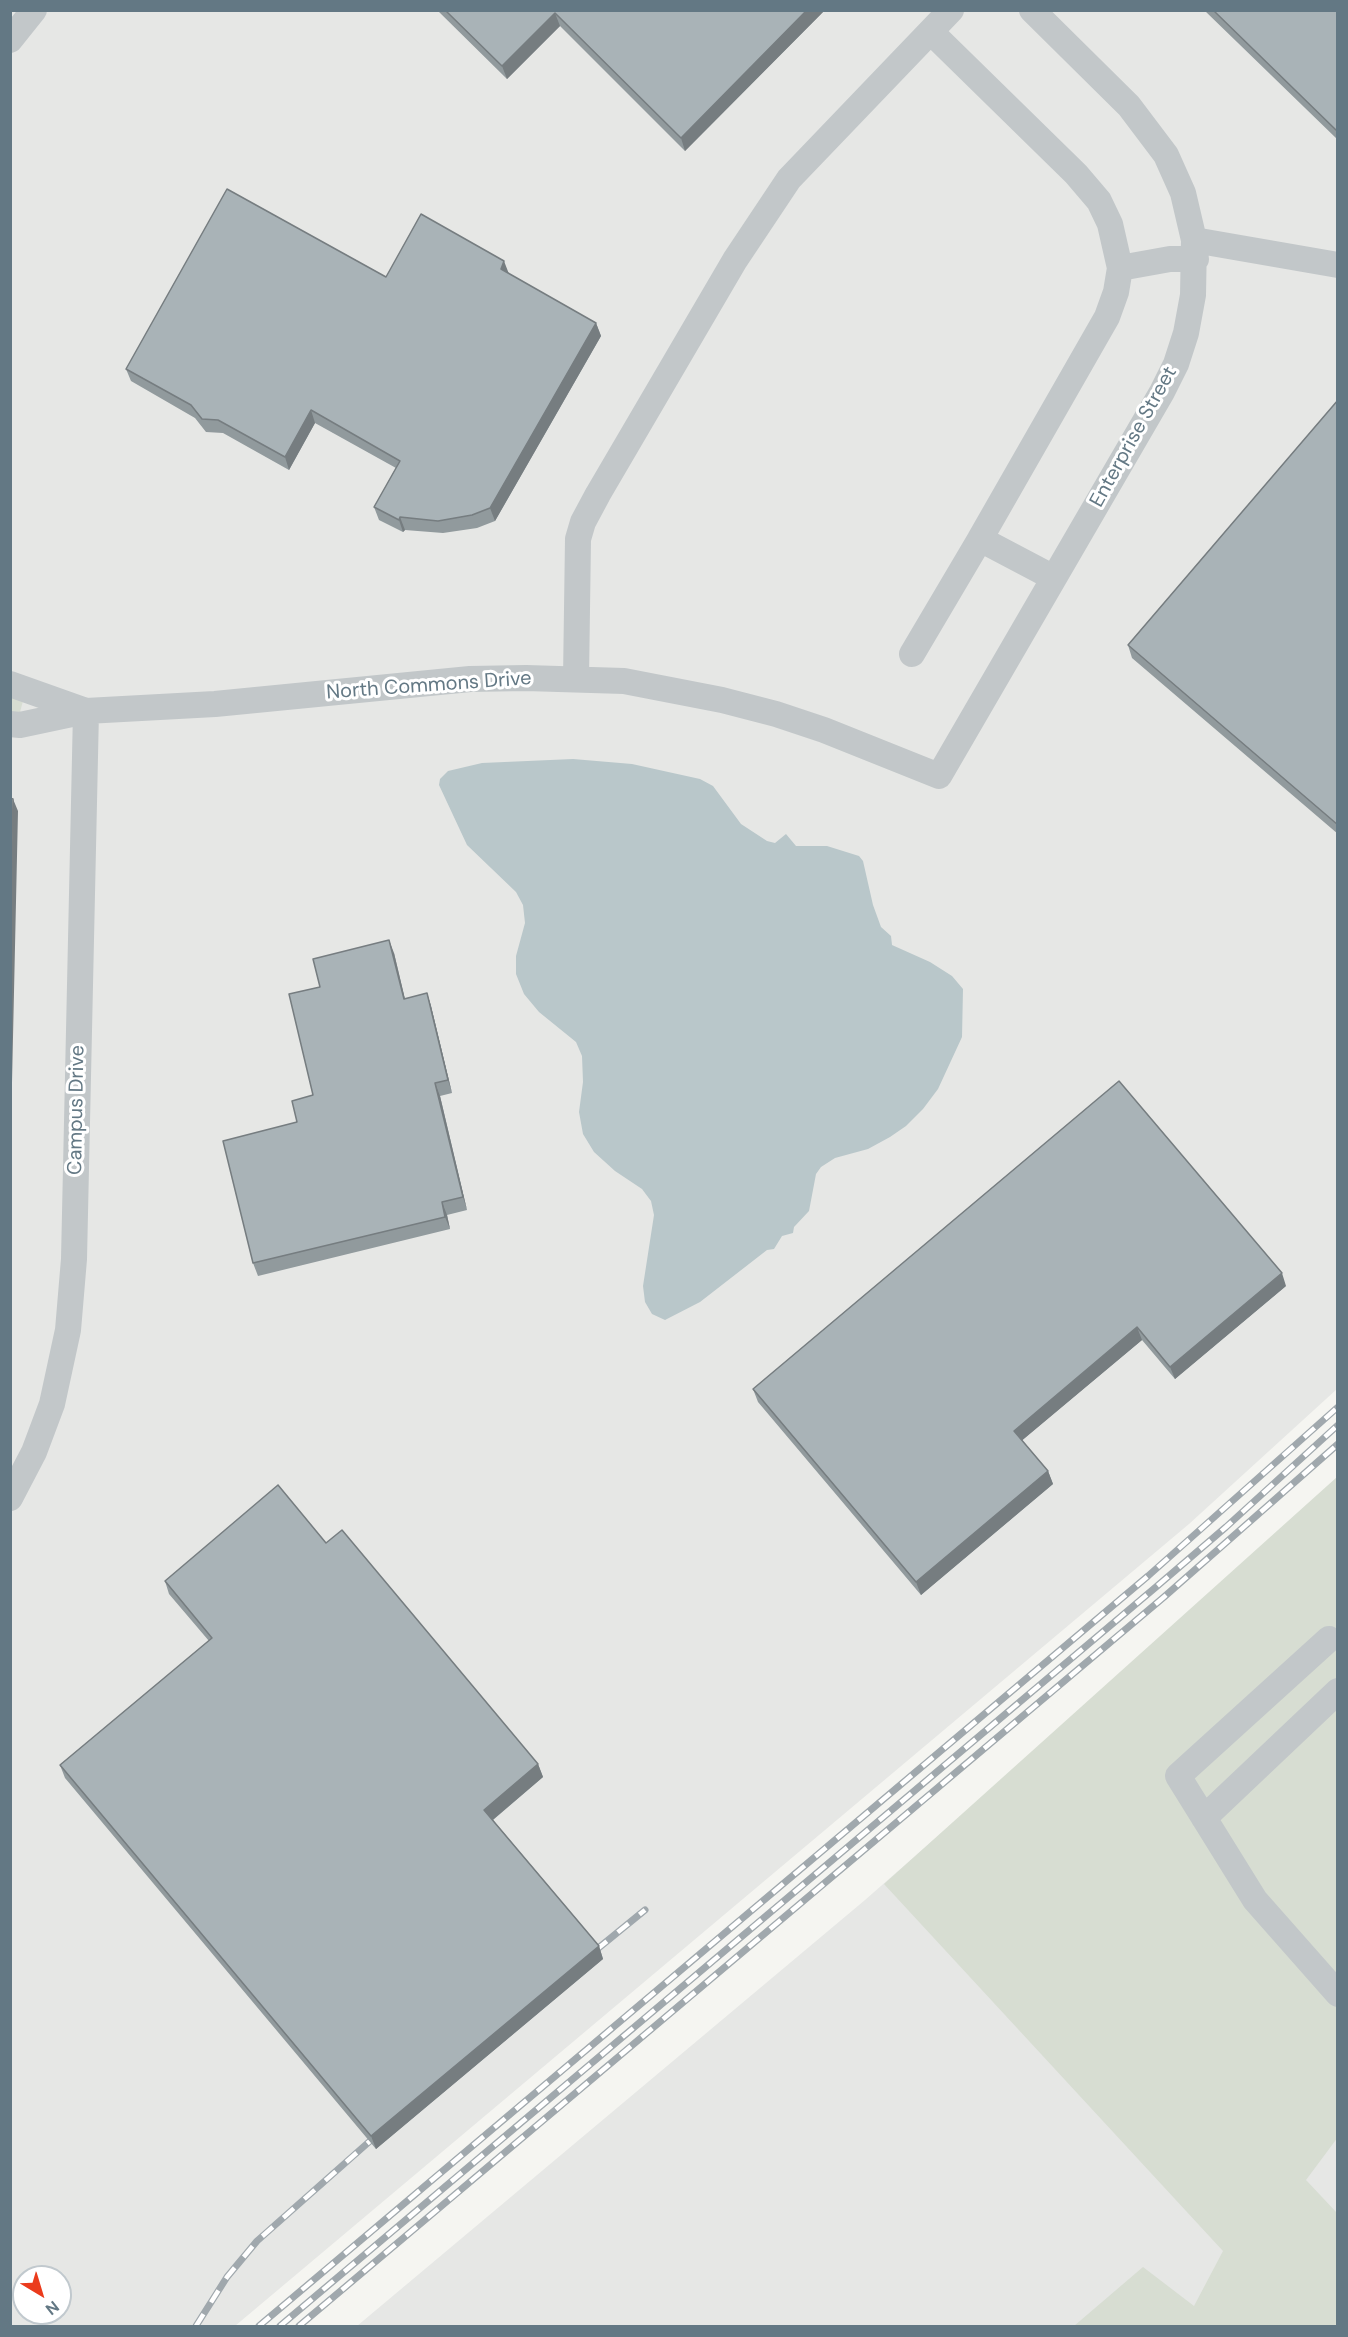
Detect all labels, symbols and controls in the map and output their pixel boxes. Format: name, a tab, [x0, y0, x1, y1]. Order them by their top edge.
street label: Enterprise Street	[1085, 362, 1183, 512]
street label: North Commons Drive	[326, 667, 532, 705]
street label: Campus Drive	[64, 1045, 90, 1175]
north arrow	[12, 2265, 72, 2325]
text: N	[41, 2296, 63, 2320]

